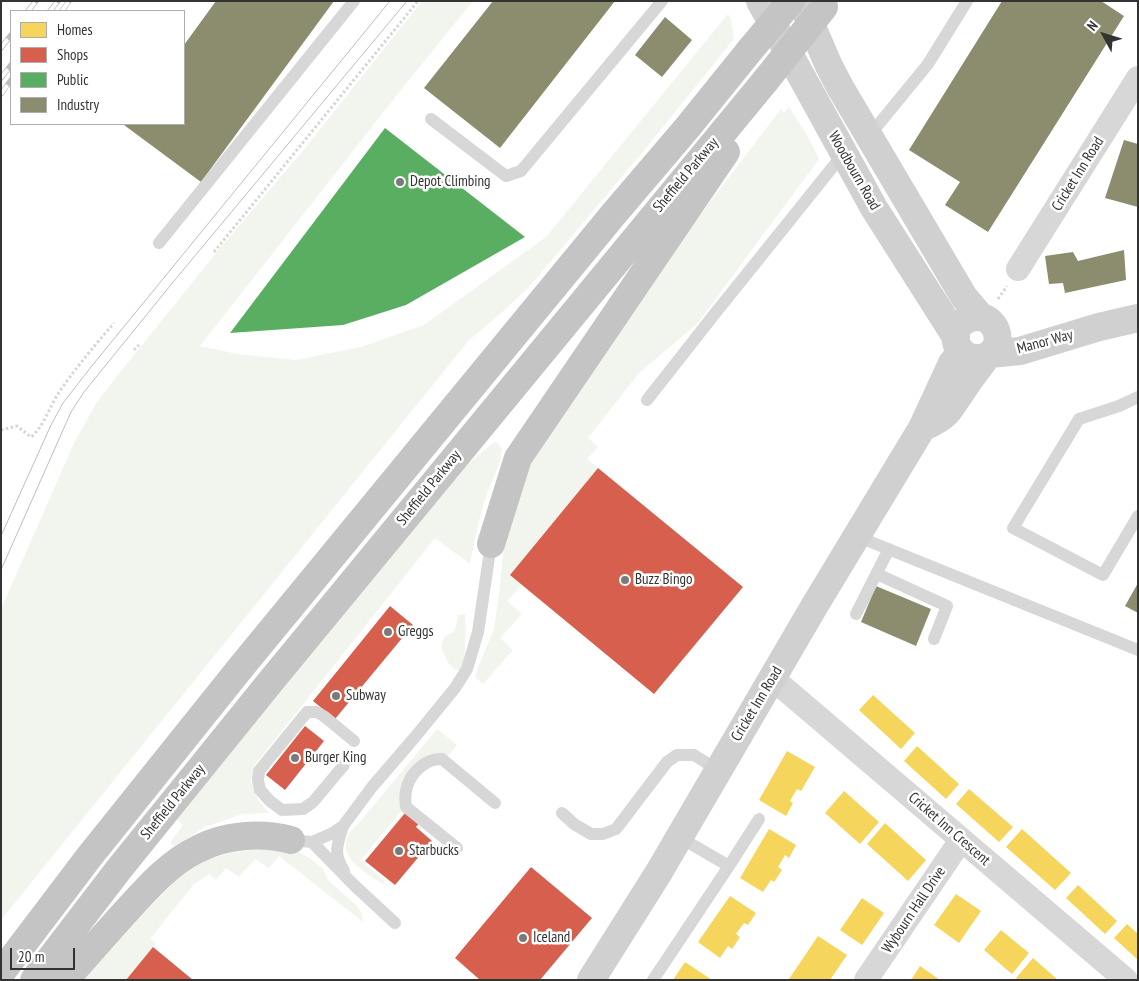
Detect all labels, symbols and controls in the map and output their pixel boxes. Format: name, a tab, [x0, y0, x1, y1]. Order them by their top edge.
legend	[10, 10, 185, 125]
north arrow	[1079, 10, 1129, 60]
text: N	[1083, 17, 1102, 34]
text: Homes	[57, 20, 93, 39]
text: Shops	[57, 45, 88, 64]
text: Public	[57, 70, 88, 89]
text: Industry	[57, 95, 99, 114]
street label: Woodbourn Road	[824, 128, 884, 214]
street label: Sheffield Parkway	[650, 134, 722, 216]
street label: Cricket Inn Road	[1048, 134, 1108, 214]
place label: Depot Climbing	[410, 173, 491, 191]
marker: Depot Climbing	[394, 176, 406, 188]
street label: Manor Way	[1015, 326, 1075, 358]
street label: Sheffield Parkway	[393, 447, 465, 529]
place label: Buzz Bingo	[635, 571, 692, 589]
marker: Buzz Bingo	[619, 574, 631, 586]
place label: Greggs	[398, 623, 434, 641]
marker: Greggs	[382, 626, 394, 638]
street label: Cricket Inn Road	[728, 663, 786, 745]
place label: Subway	[346, 687, 386, 705]
marker: Subway	[330, 690, 342, 702]
place label: Burger King	[305, 749, 366, 767]
marker: Burger King	[289, 752, 301, 764]
street label: Sheffield Parkway	[137, 761, 209, 843]
street label: Cricket Inn Crescent	[904, 789, 994, 869]
place label: Starbucks	[409, 842, 459, 860]
marker: Starbucks	[393, 845, 405, 857]
street label: Wybourn Hall Drive	[878, 863, 950, 957]
place label: Iceland	[533, 929, 570, 947]
marker: Iceland	[517, 932, 529, 944]
scale bar	[12, 938, 78, 970]
text: 20 m	[18, 947, 44, 966]

